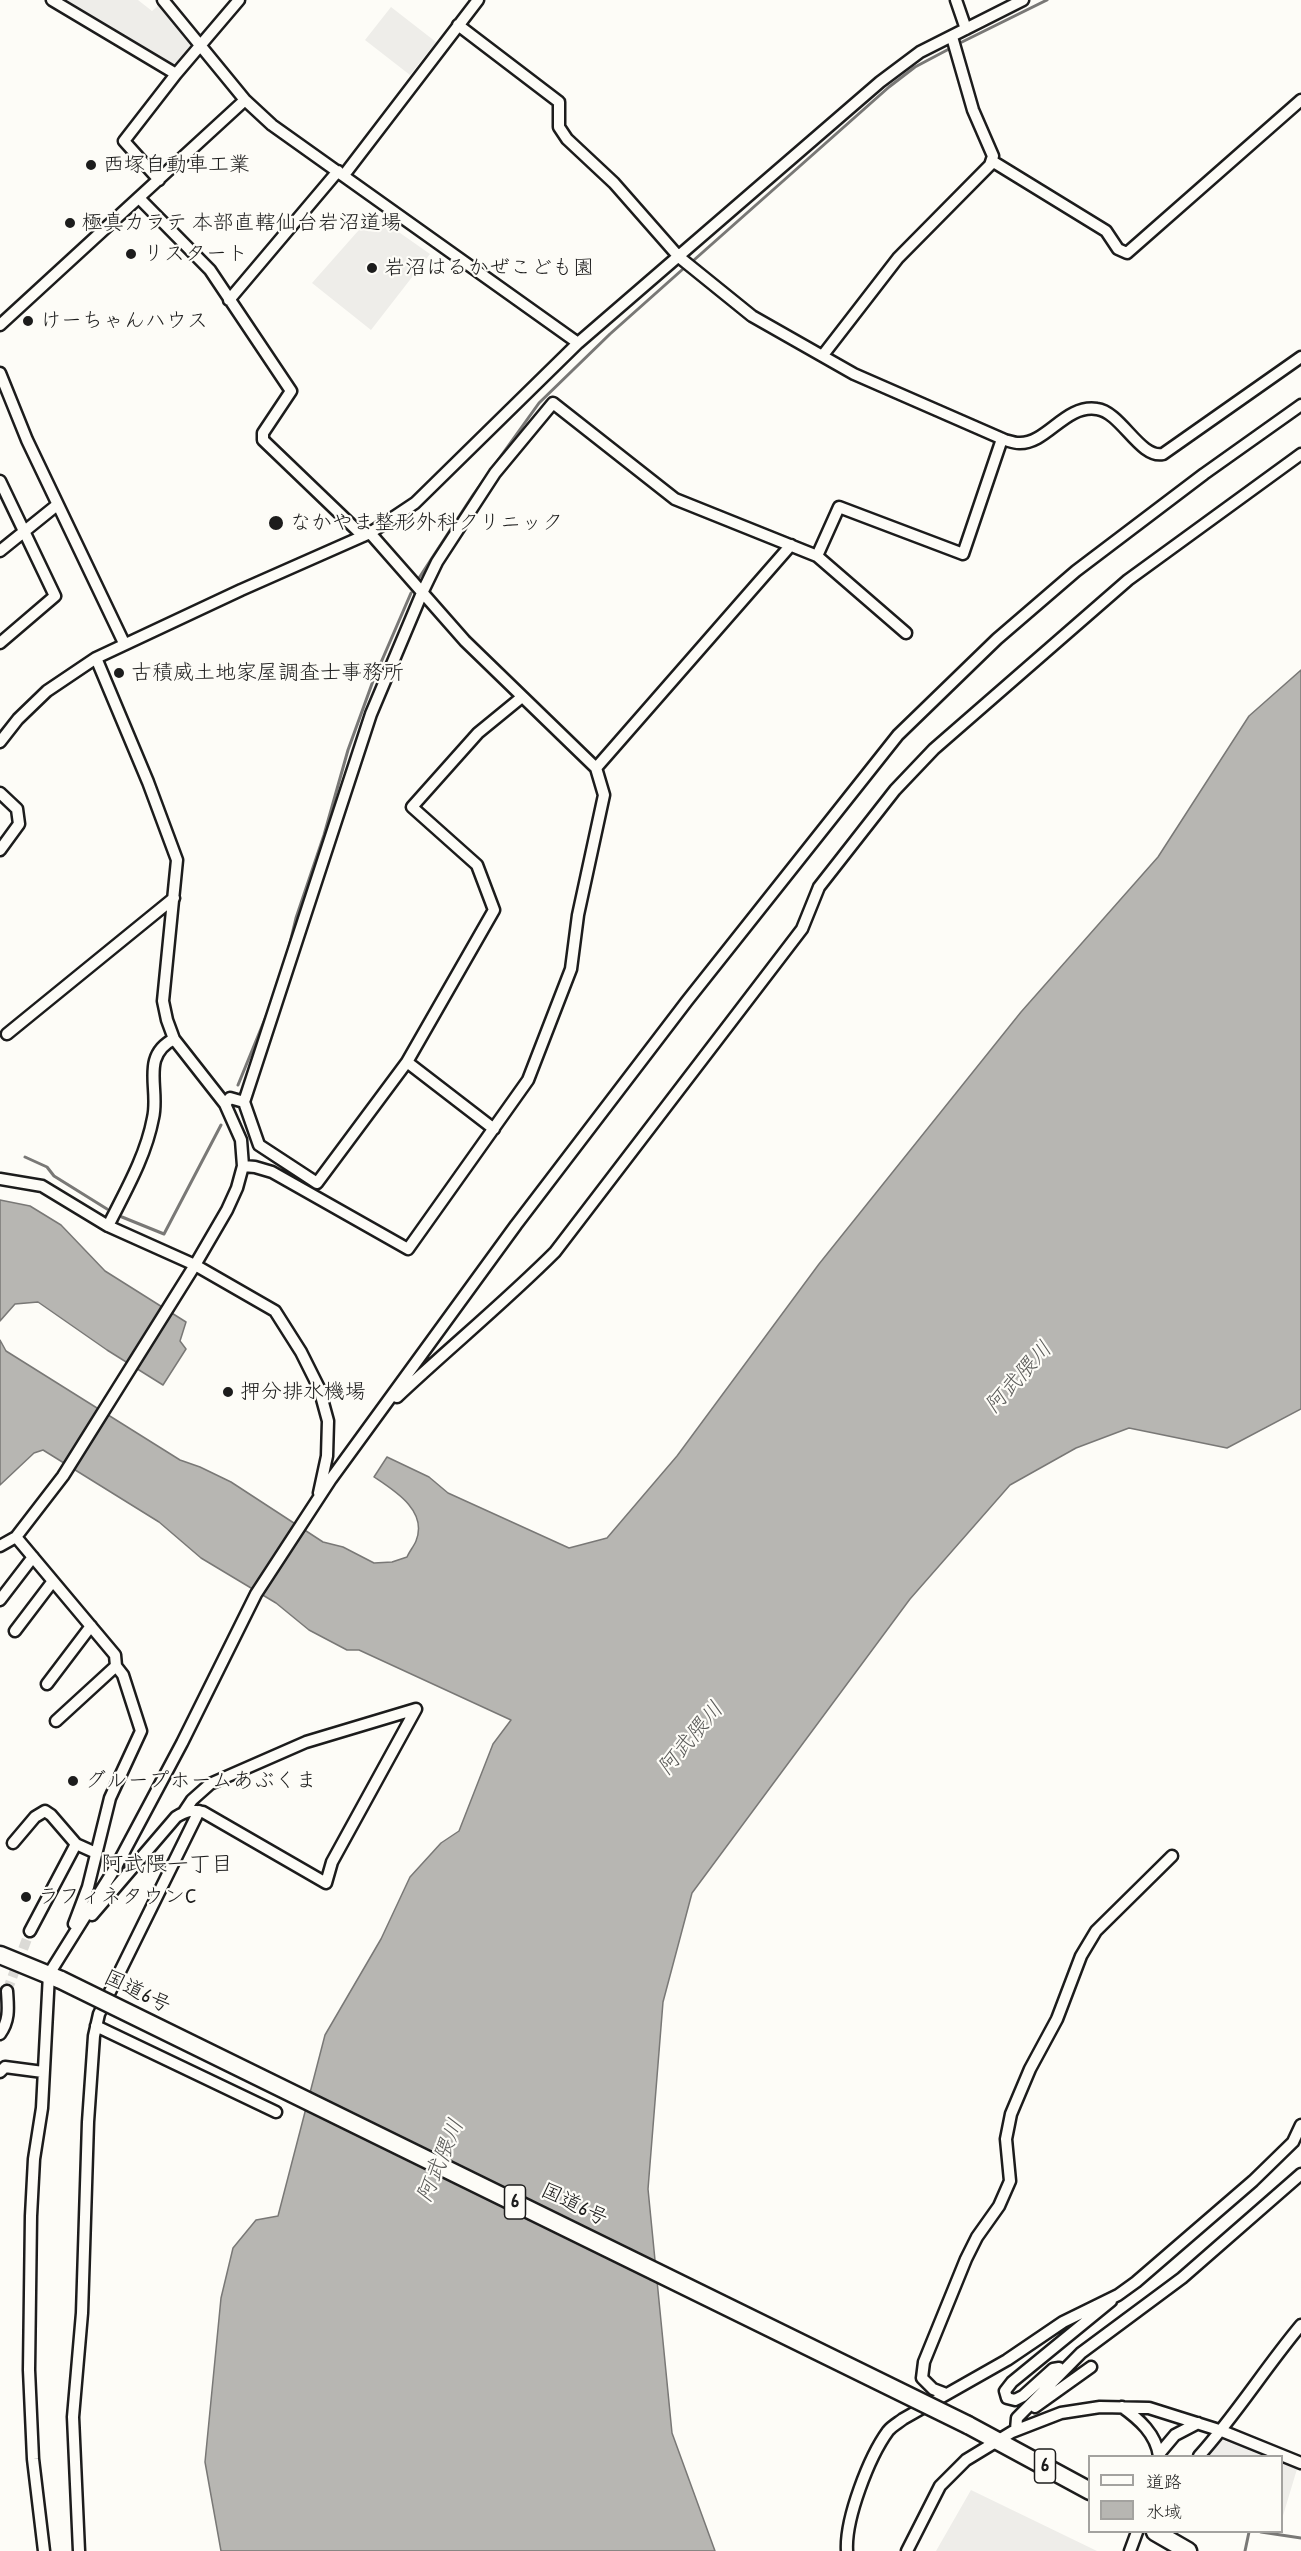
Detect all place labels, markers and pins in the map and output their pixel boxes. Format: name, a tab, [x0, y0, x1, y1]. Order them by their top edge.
place label: 西塚自動車工業	[103, 152, 250, 178]
marker: 西塚自動車工業	[84, 158, 98, 172]
place label: 極真カラテ 本部直轄仙台岩沼道場	[82, 210, 402, 236]
marker: 極真カラテ 本部直轄仙台岩沼道場	[63, 216, 77, 230]
place label: リスタート	[143, 241, 248, 267]
marker: リスタート	[124, 247, 138, 261]
place label: 岩沼はるかぜこども園	[384, 255, 594, 281]
marker: 岩沼はるかぜこども園	[365, 261, 379, 275]
place label: けーちゃんハウス	[40, 308, 208, 334]
marker: けーちゃんハウス	[21, 314, 35, 328]
place label: なかやま整形外科クリニック	[290, 510, 563, 536]
marker: なかやま整形外科クリニック	[267, 514, 285, 532]
place label: 古積威土地家屋調査士事務所	[131, 660, 404, 686]
marker: 古積威土地家屋調査士事務所	[112, 666, 126, 680]
place label: 押分排水機場	[240, 1379, 366, 1405]
marker: 押分排水機場	[221, 1385, 235, 1399]
place label: グループホームあぶくま	[85, 1768, 317, 1794]
marker: グループホームあぶくま	[66, 1774, 80, 1788]
place label: ラフィネタウンC	[38, 1884, 197, 1910]
marker: ラフィネタウンC	[19, 1890, 33, 1904]

